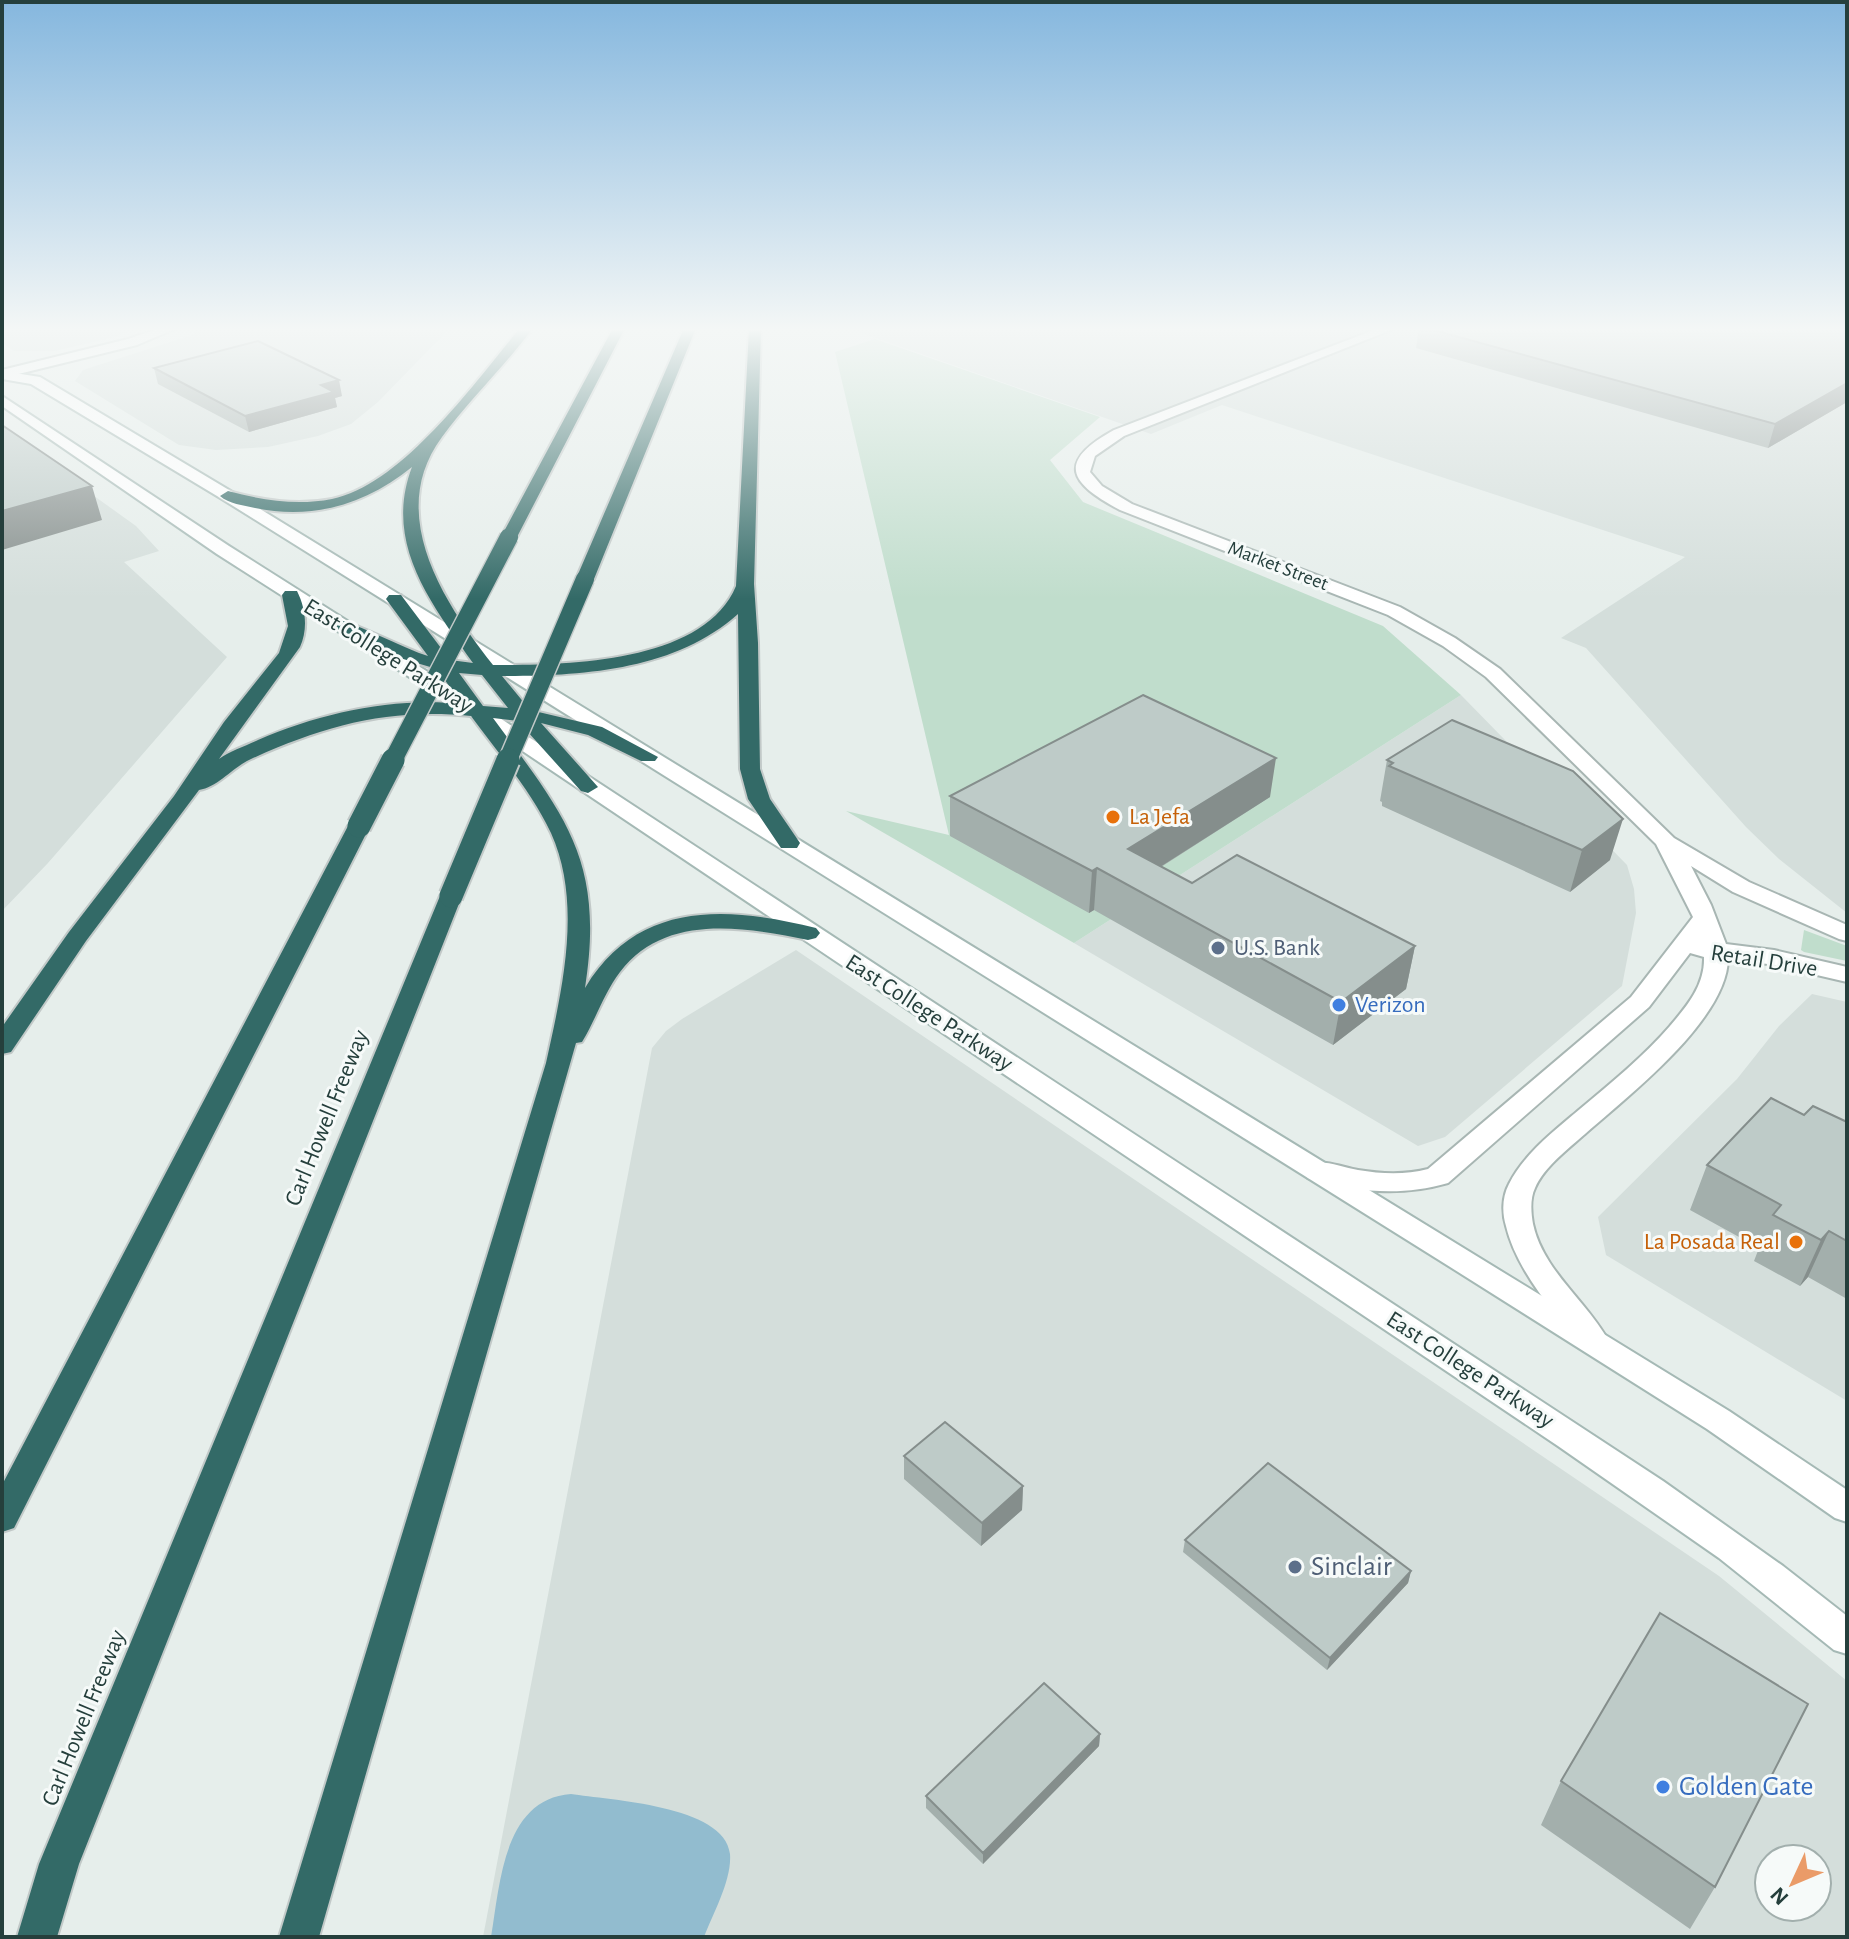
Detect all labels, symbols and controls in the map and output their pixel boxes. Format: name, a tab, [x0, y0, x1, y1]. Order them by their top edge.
street label: Market Street	[1225, 538, 1332, 595]
street label: East College Parkway	[299, 594, 477, 718]
place label: La Jefa	[1129, 805, 1190, 829]
marker: La Jefa	[1104, 808, 1122, 826]
place label: U.S. Bank	[1234, 936, 1320, 960]
marker: U.S. Bank	[1209, 939, 1227, 957]
street label: Retail Drive	[1709, 941, 1819, 981]
street label: East College Parkway	[841, 950, 1017, 1076]
place label: Verizon	[1355, 993, 1426, 1017]
marker: Verizon	[1330, 996, 1348, 1014]
street label: Carl Howell Freeway	[281, 1027, 373, 1209]
place label: La Posada Real	[1644, 1230, 1780, 1254]
marker: La Posada Real	[1787, 1233, 1805, 1251]
street label: East College Parkway	[1382, 1307, 1558, 1433]
place label: Sinclair	[1311, 1553, 1392, 1581]
marker: Sinclair	[1286, 1558, 1304, 1576]
street label: Carl Howell Freeway	[38, 1627, 130, 1809]
place label: Golden Gate	[1679, 1773, 1813, 1801]
marker: Golden Gate	[1654, 1778, 1672, 1796]
north arrow	[1753, 1843, 1833, 1923]
text: N	[1766, 1883, 1793, 1909]

